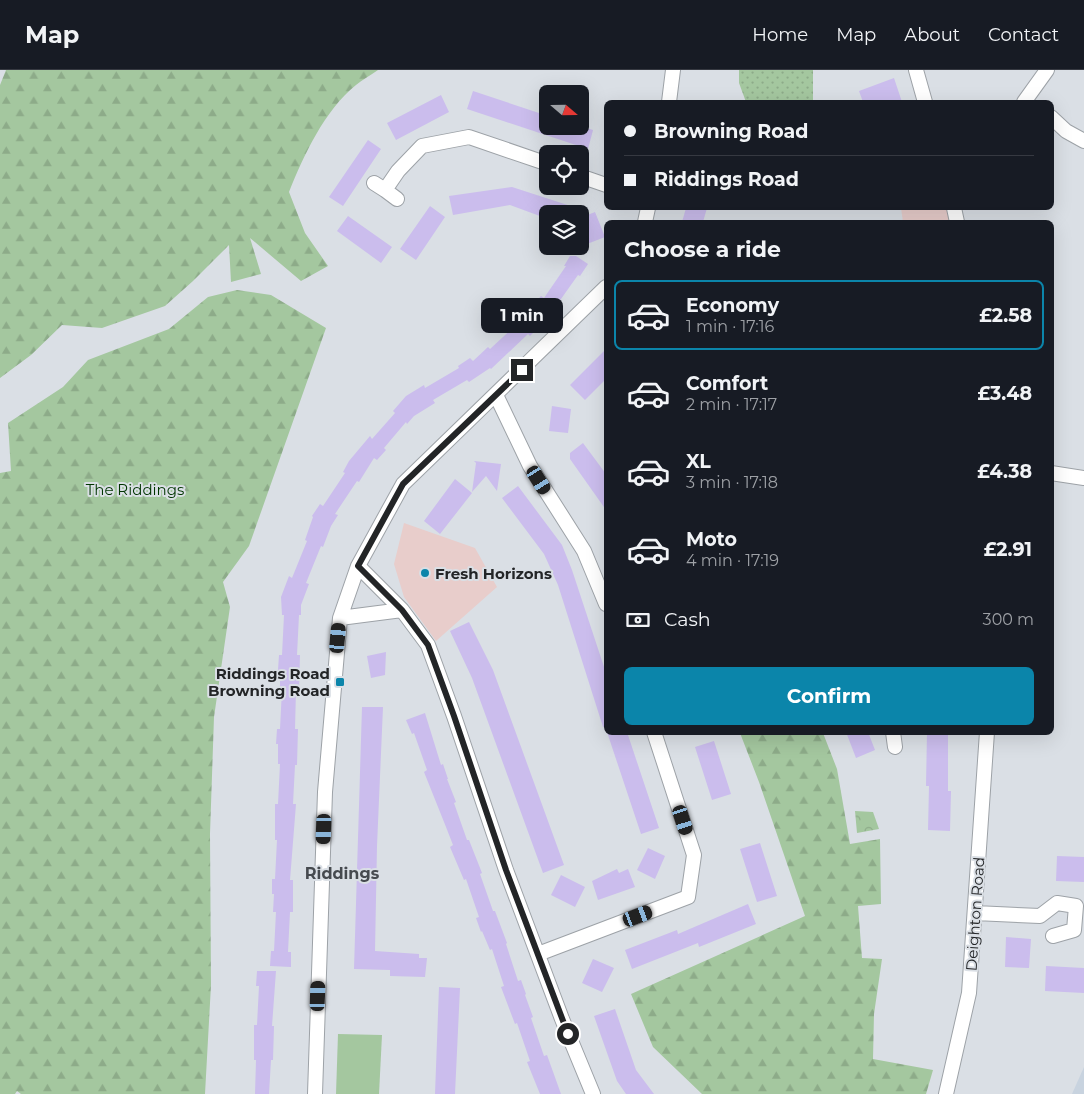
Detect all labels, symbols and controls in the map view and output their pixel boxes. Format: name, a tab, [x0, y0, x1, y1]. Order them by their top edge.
text: Map	[25, 20, 79, 49]
text: Home	[752, 24, 808, 46]
text: Map	[836, 24, 876, 46]
text: About	[904, 24, 960, 46]
text: Contact	[988, 24, 1059, 46]
north arrow	[539, 85, 589, 135]
map controls	[539, 85, 589, 255]
text: Browning Road	[654, 120, 808, 143]
button: locate	[539, 145, 589, 195]
text: Riddings Road	[654, 168, 799, 191]
button: layers	[539, 205, 589, 255]
text: Choose a ride	[624, 236, 781, 263]
icon: car	[626, 293, 671, 338]
text: Economy	[686, 294, 779, 317]
callout: 1 min	[481, 298, 563, 332]
text: £2.58	[979, 304, 1032, 327]
text: 1 min	[500, 306, 544, 325]
text: 1 min · 17:16	[686, 317, 774, 336]
route end	[511, 359, 533, 381]
icon: car	[626, 371, 671, 416]
text: Comfort	[686, 372, 768, 395]
text: £3.48	[977, 382, 1032, 405]
text: 2 min · 17:17	[686, 395, 777, 414]
icon: car	[626, 449, 671, 494]
text: XL	[686, 450, 711, 473]
text: £4.38	[977, 460, 1032, 483]
car	[524, 463, 553, 497]
text: 3 min · 17:18	[686, 473, 778, 492]
park label: The Riddings	[86, 480, 184, 499]
icon: car	[626, 527, 671, 572]
text: Moto	[686, 528, 737, 551]
text: £2.91	[984, 538, 1032, 561]
text: 4 min · 17:19	[686, 551, 779, 570]
place label: Fresh Horizons	[435, 564, 552, 583]
marker: Fresh Horizons	[419, 567, 431, 579]
icon: cash	[624, 606, 652, 634]
text: Cash	[664, 608, 711, 631]
text: 300 m	[983, 610, 1034, 629]
car	[329, 622, 346, 654]
place label: Riddings Road Browning Road	[208, 664, 330, 700]
button: Confirm	[624, 667, 1034, 725]
marker: Riddings Road Browning Road	[334, 676, 346, 688]
car	[671, 803, 694, 837]
car	[315, 814, 332, 844]
street label: Deighton Road	[962, 856, 988, 972]
district label: Riddings	[305, 864, 380, 883]
car	[621, 904, 654, 928]
car	[309, 981, 326, 1011]
route start	[557, 1023, 579, 1045]

